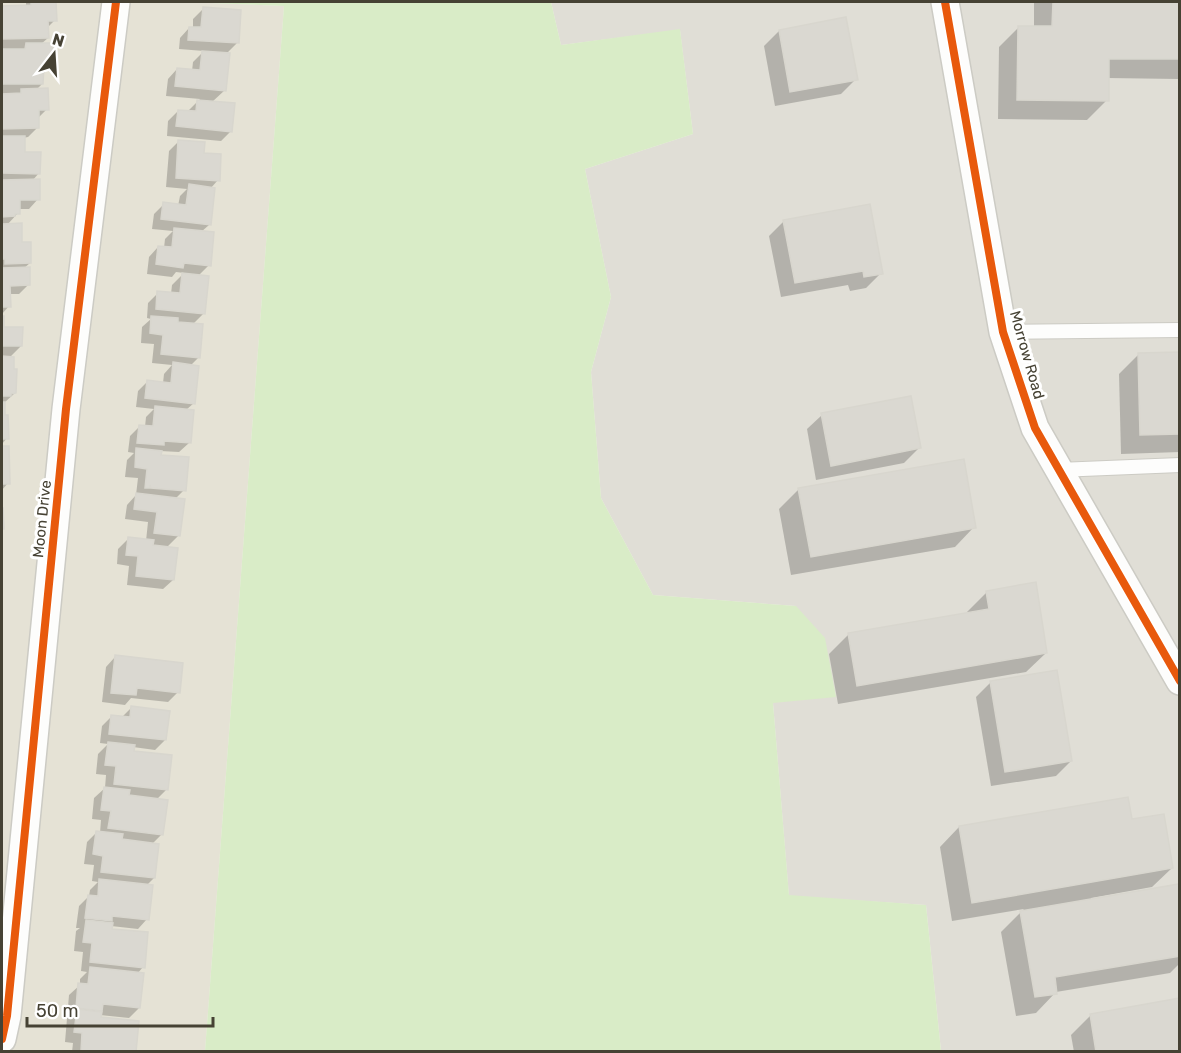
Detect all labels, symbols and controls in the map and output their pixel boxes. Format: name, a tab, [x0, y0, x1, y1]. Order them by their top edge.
north arrow	[24, 24, 84, 84]
text: N	[50, 29, 67, 51]
street label: Morrow Road	[1006, 309, 1048, 401]
street label: Moon Drive	[29, 479, 55, 559]
scale bar	[27, 990, 213, 1028]
text: 50 m	[36, 1000, 79, 1022]

